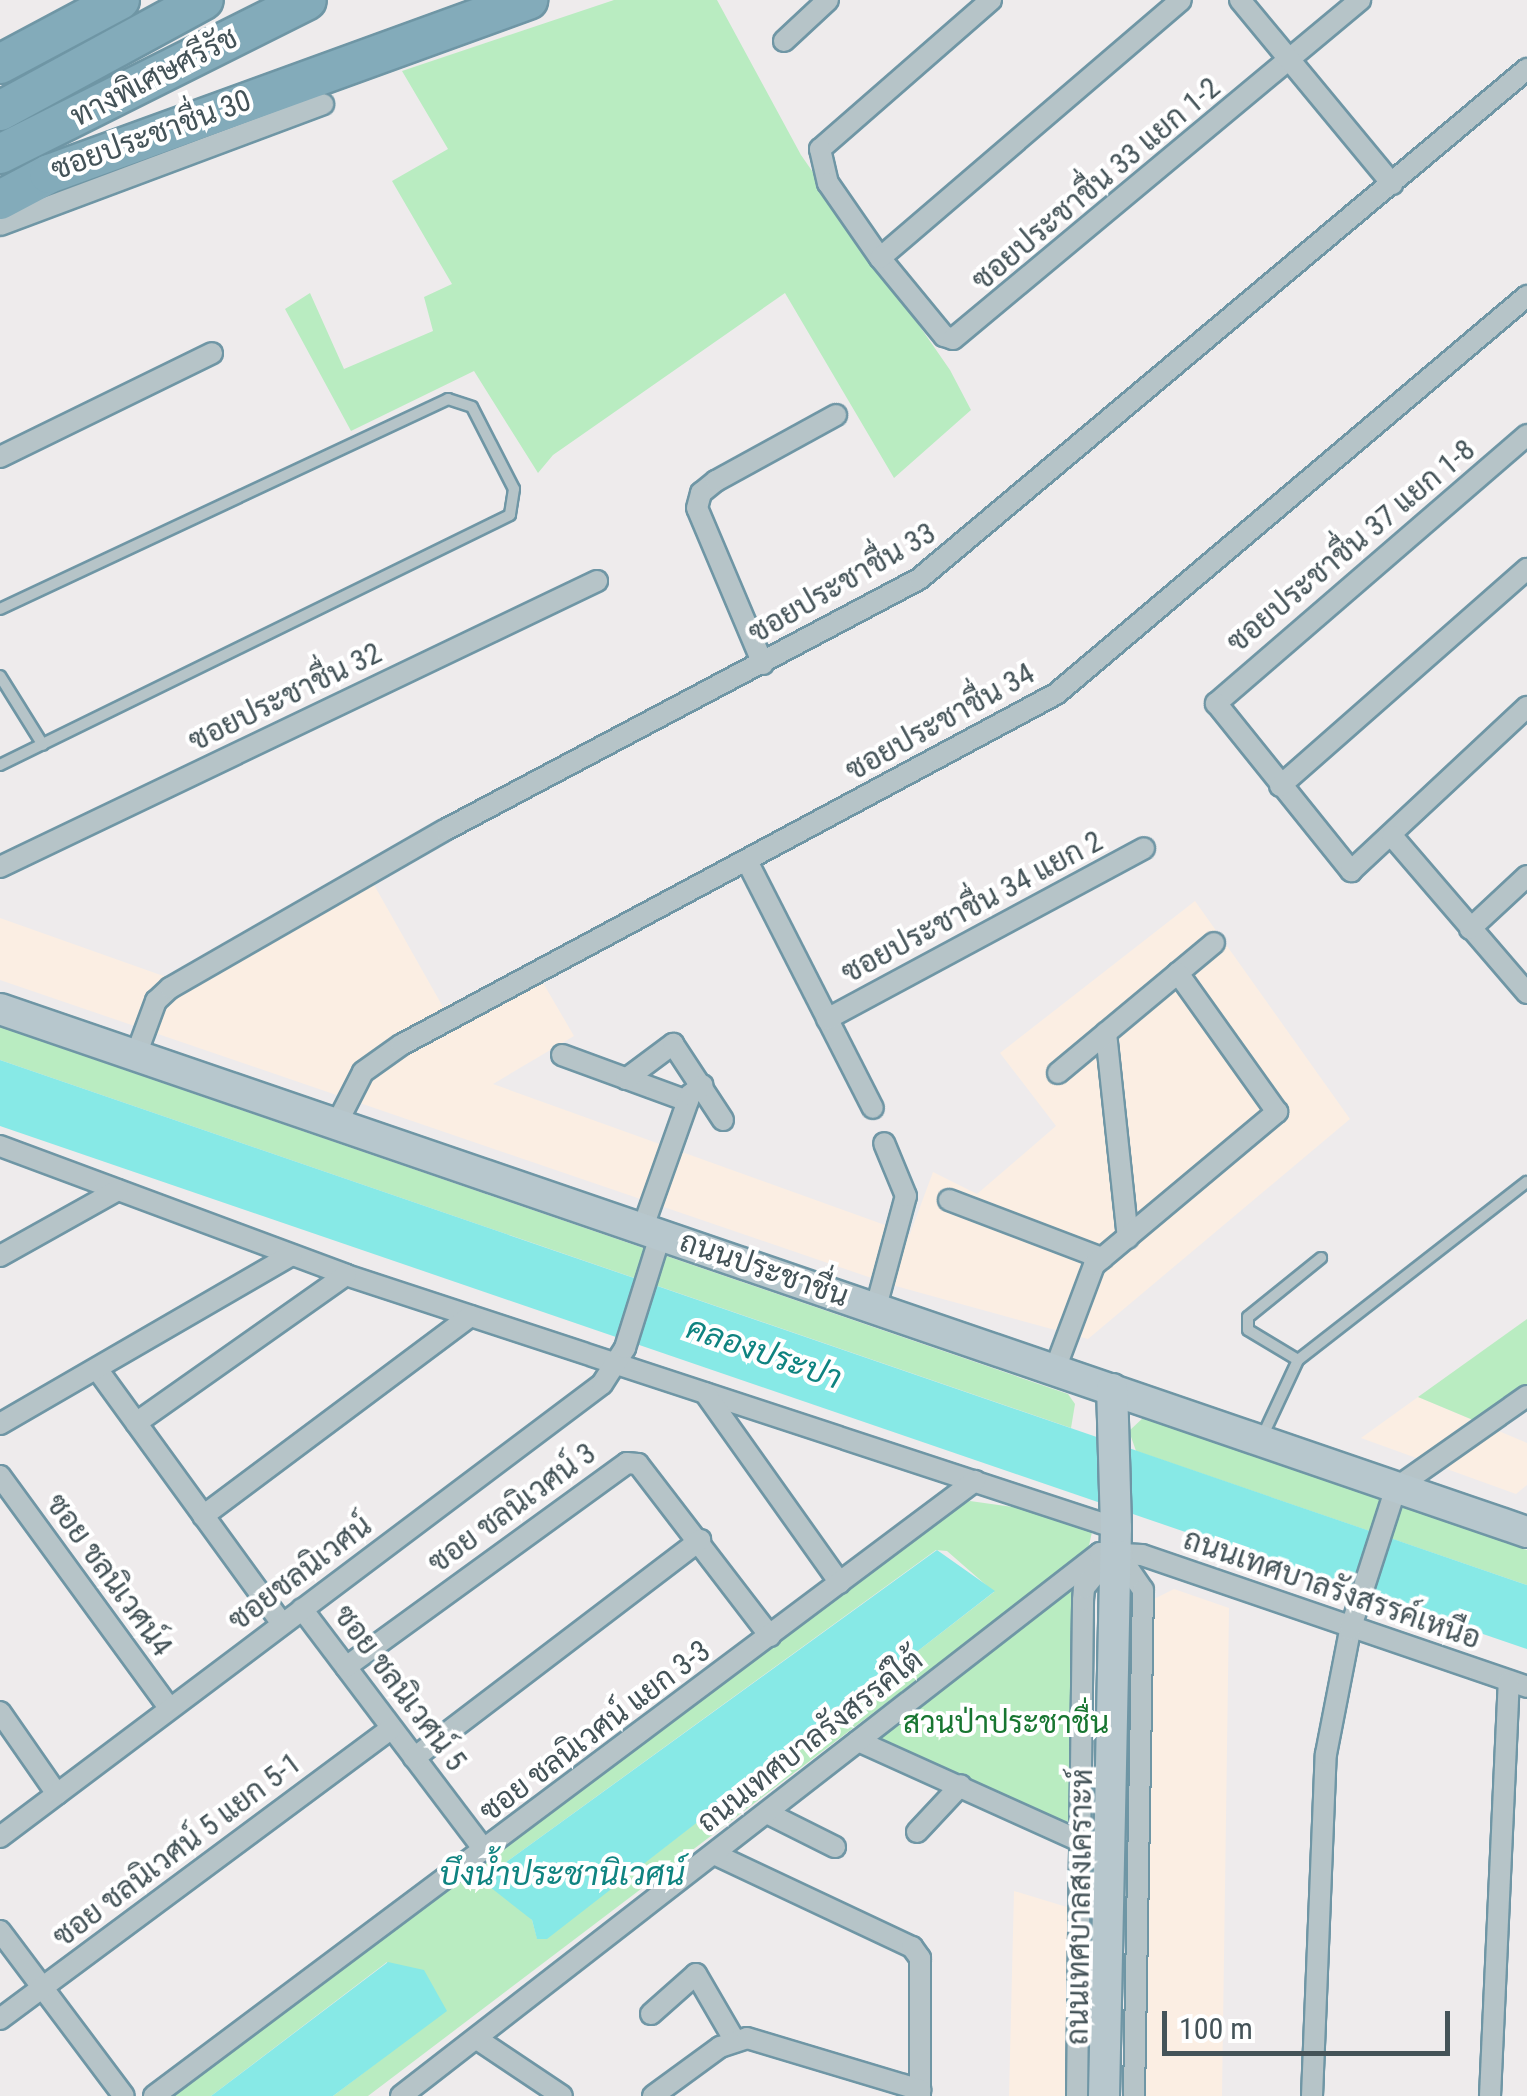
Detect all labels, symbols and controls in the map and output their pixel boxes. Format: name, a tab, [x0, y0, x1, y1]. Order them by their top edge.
street label: ทางพิเศษศรีรัช	[65, 20, 243, 134]
street label: ซอยประชาชื่น 33 แยก 1-2	[965, 70, 1227, 298]
street label: ซอยประชาชื่น 30	[46, 82, 256, 188]
street label: ซอยประชาชื่น 37 แยก 1-8	[1220, 432, 1482, 660]
street label: ซอยประชาชื่น 33	[742, 515, 942, 651]
street label: ซอยประชาชื่น 32	[183, 635, 387, 759]
street label: ซอยประชาชื่น 34	[839, 655, 1041, 789]
street label: ซอยประชาชื่น 34 แยก 2	[835, 823, 1109, 991]
street label: ถนนประชาชื่น	[675, 1223, 853, 1315]
water label: คลองประปา	[682, 1309, 846, 1397]
street label: ซอย ชลนิเวศน์ 3	[421, 1435, 603, 1581]
street label: ซอย ชลนิเวศน์4	[38, 1487, 180, 1663]
street label: ซอยชลนิเวศน์	[221, 1508, 379, 1638]
street label: ถนนเทศบาลรังสรรค์เหนือ	[1179, 1521, 1485, 1657]
street label: ซอย ชลนิเวศน์ 5	[326, 1598, 474, 1778]
street label: ซอย ชลนิเวศน์ แยก 3-3	[473, 1633, 717, 1829]
street label: ถนนเทศบาลรังสรรค์ใต้	[690, 1642, 930, 1840]
park label: สวนป่าประชาชื่น	[903, 1705, 1109, 1741]
street label: ซอย ชลนิเวศน์ 5 แยก 5-1	[46, 1745, 308, 1955]
street label: ถนนเทศบาลสงเคราะห์	[1060, 1768, 1100, 2046]
water label: บึงน้ำประชานิเวศน์	[439, 1855, 685, 1893]
scale bar	[1167, 1991, 1454, 2053]
text: 100 m	[1179, 2011, 1253, 2046]

